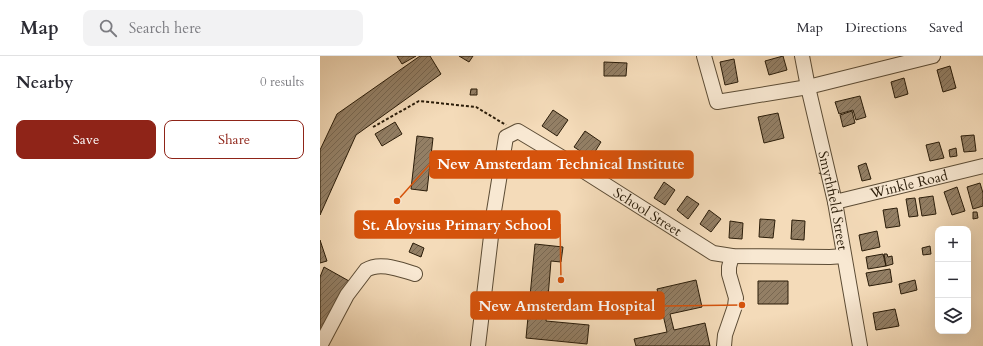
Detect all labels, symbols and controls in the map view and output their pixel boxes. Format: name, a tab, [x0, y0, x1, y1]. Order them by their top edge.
search box	[83, 10, 363, 46]
text: Map	[20, 15, 59, 41]
icon: search	[97, 17, 119, 39]
text: Search here	[129, 18, 201, 38]
text: Map	[797, 18, 823, 37]
text: Directions	[845, 18, 907, 37]
text: Saved	[929, 18, 963, 37]
text: Nearby	[16, 71, 73, 94]
text: 0 results	[260, 73, 304, 91]
button: Save	[16, 120, 156, 159]
button: Share	[164, 120, 304, 159]
street label: Smythfield Street	[813, 149, 852, 252]
callout: New Amsterdam Technical Institute	[430, 151, 693, 178]
text: New Amsterdam Technical Institute	[437, 154, 685, 174]
street label: Winkle Road	[867, 166, 950, 203]
street label: School Street	[610, 183, 686, 241]
callout: St. Aloysius Primary School	[355, 211, 560, 238]
text: St. Aloysius Primary School	[363, 215, 552, 235]
map controls	[935, 226, 971, 334]
button: +	[935, 226, 971, 262]
button: −	[935, 262, 971, 298]
callout: New Amsterdam Hospital	[471, 292, 664, 319]
text: New Amsterdam Hospital	[479, 296, 656, 316]
button: layers	[935, 298, 971, 334]

